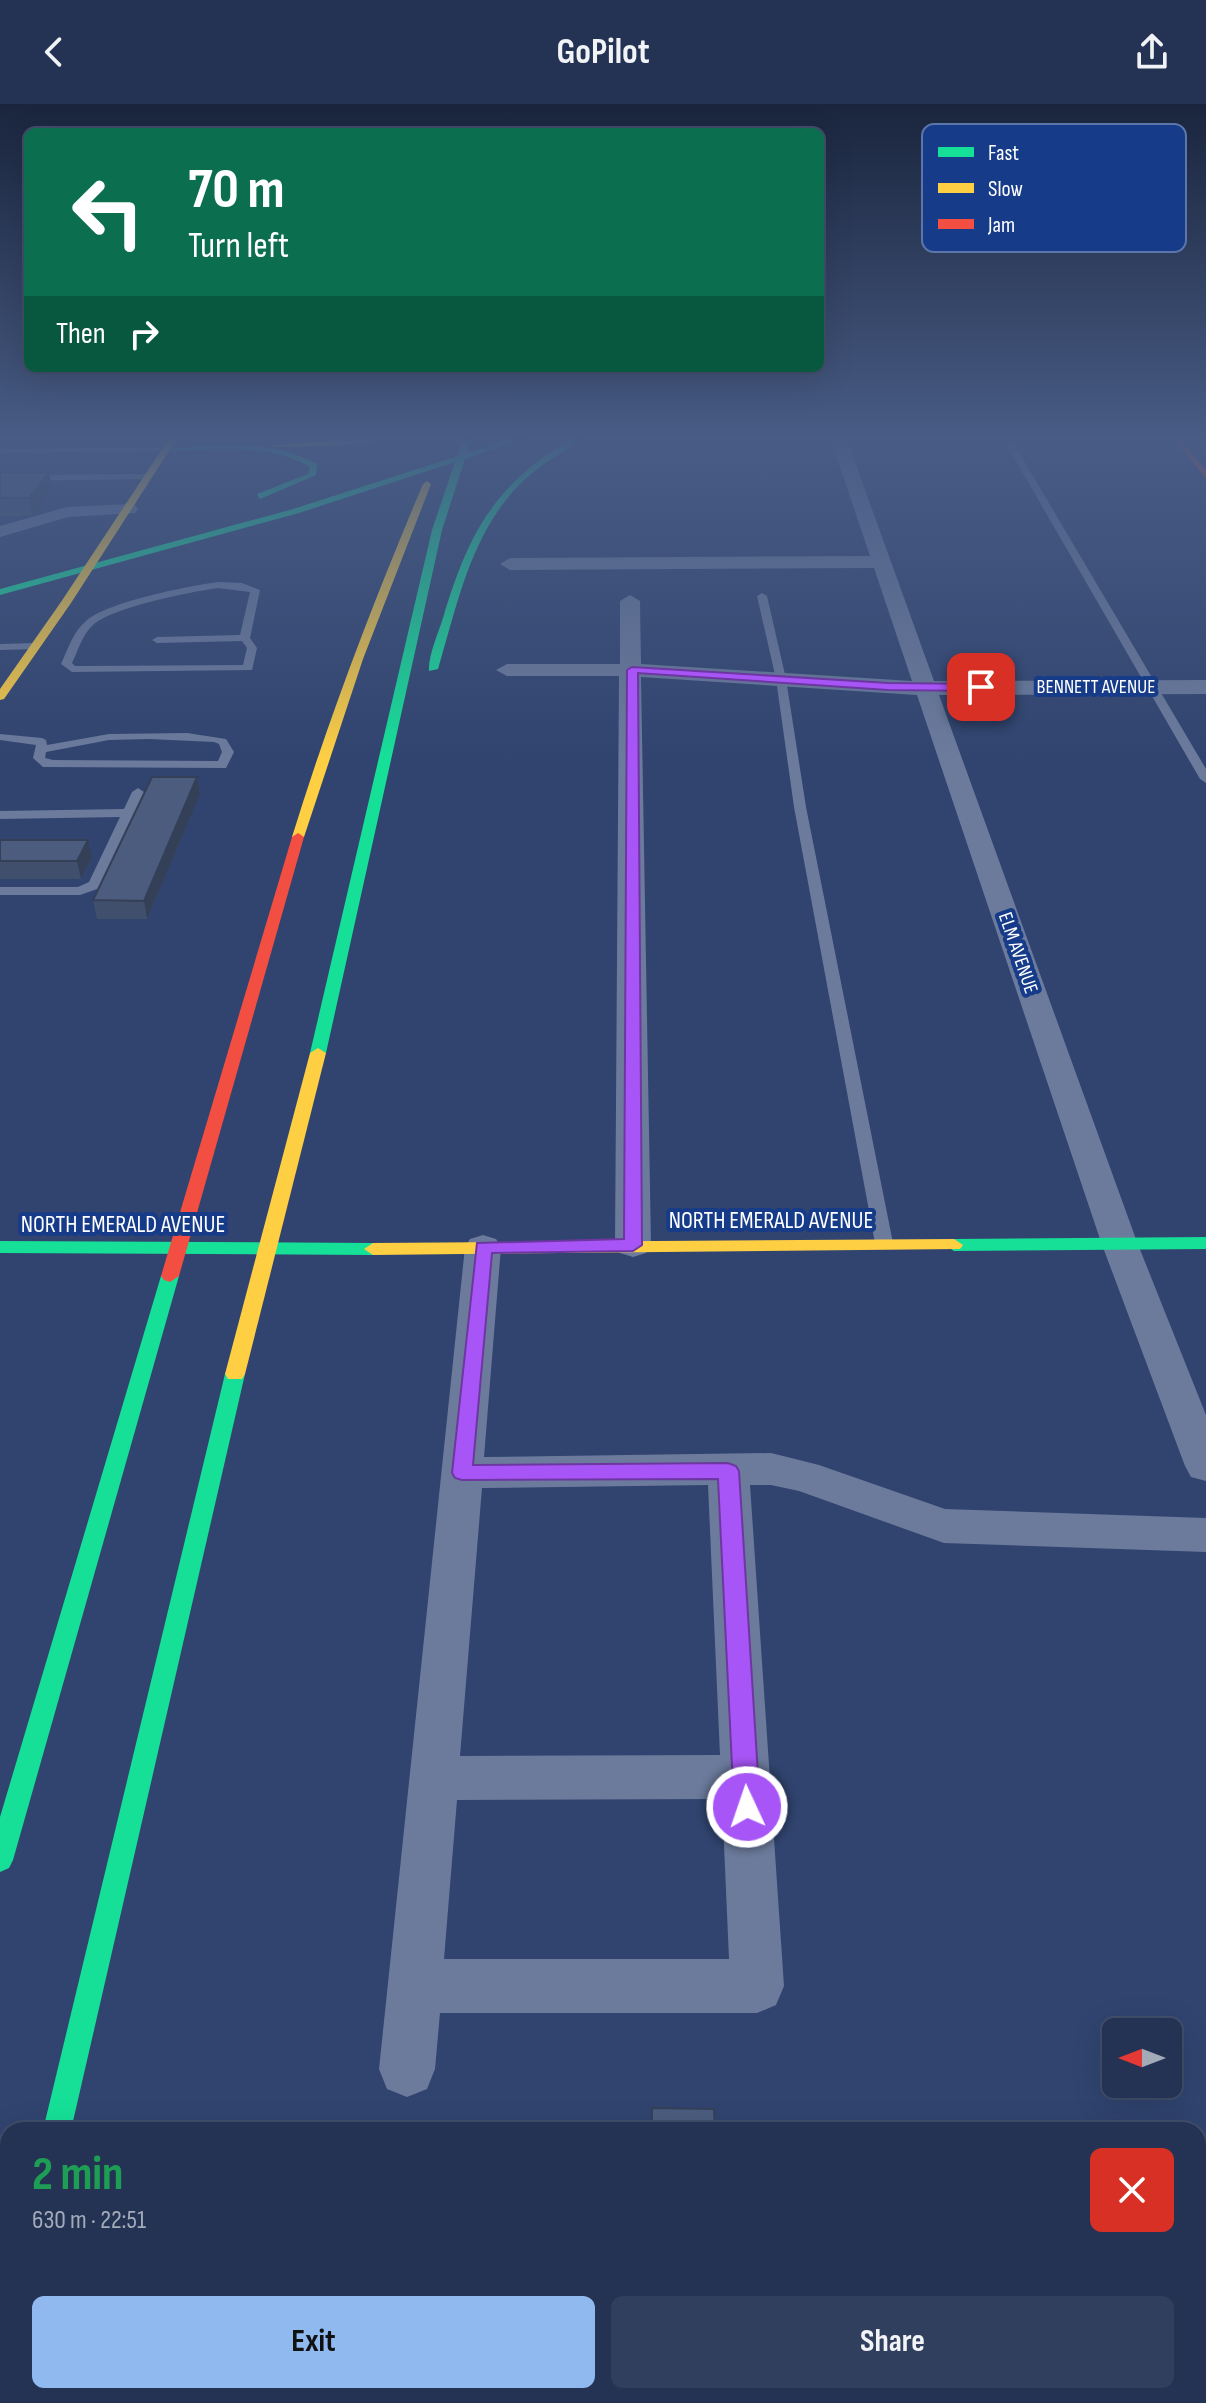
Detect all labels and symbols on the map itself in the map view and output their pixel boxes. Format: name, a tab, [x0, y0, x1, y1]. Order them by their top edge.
legend	[922, 124, 1186, 252]
text: Fast	[988, 140, 1019, 167]
text: Slow	[988, 176, 1023, 203]
text: Jam	[987, 212, 1015, 239]
pin	[947, 653, 1015, 721]
street label: BENNETT AVENUE	[1037, 675, 1155, 699]
street label: ELM AVENUE	[993, 909, 1043, 997]
street label: NORTH EMERALD AVENUE	[669, 1206, 873, 1235]
street label: NORTH EMERALD AVENUE	[21, 1210, 225, 1239]
position arrow	[705, 1765, 789, 1849]
north arrow	[1102, 2018, 1182, 2098]

